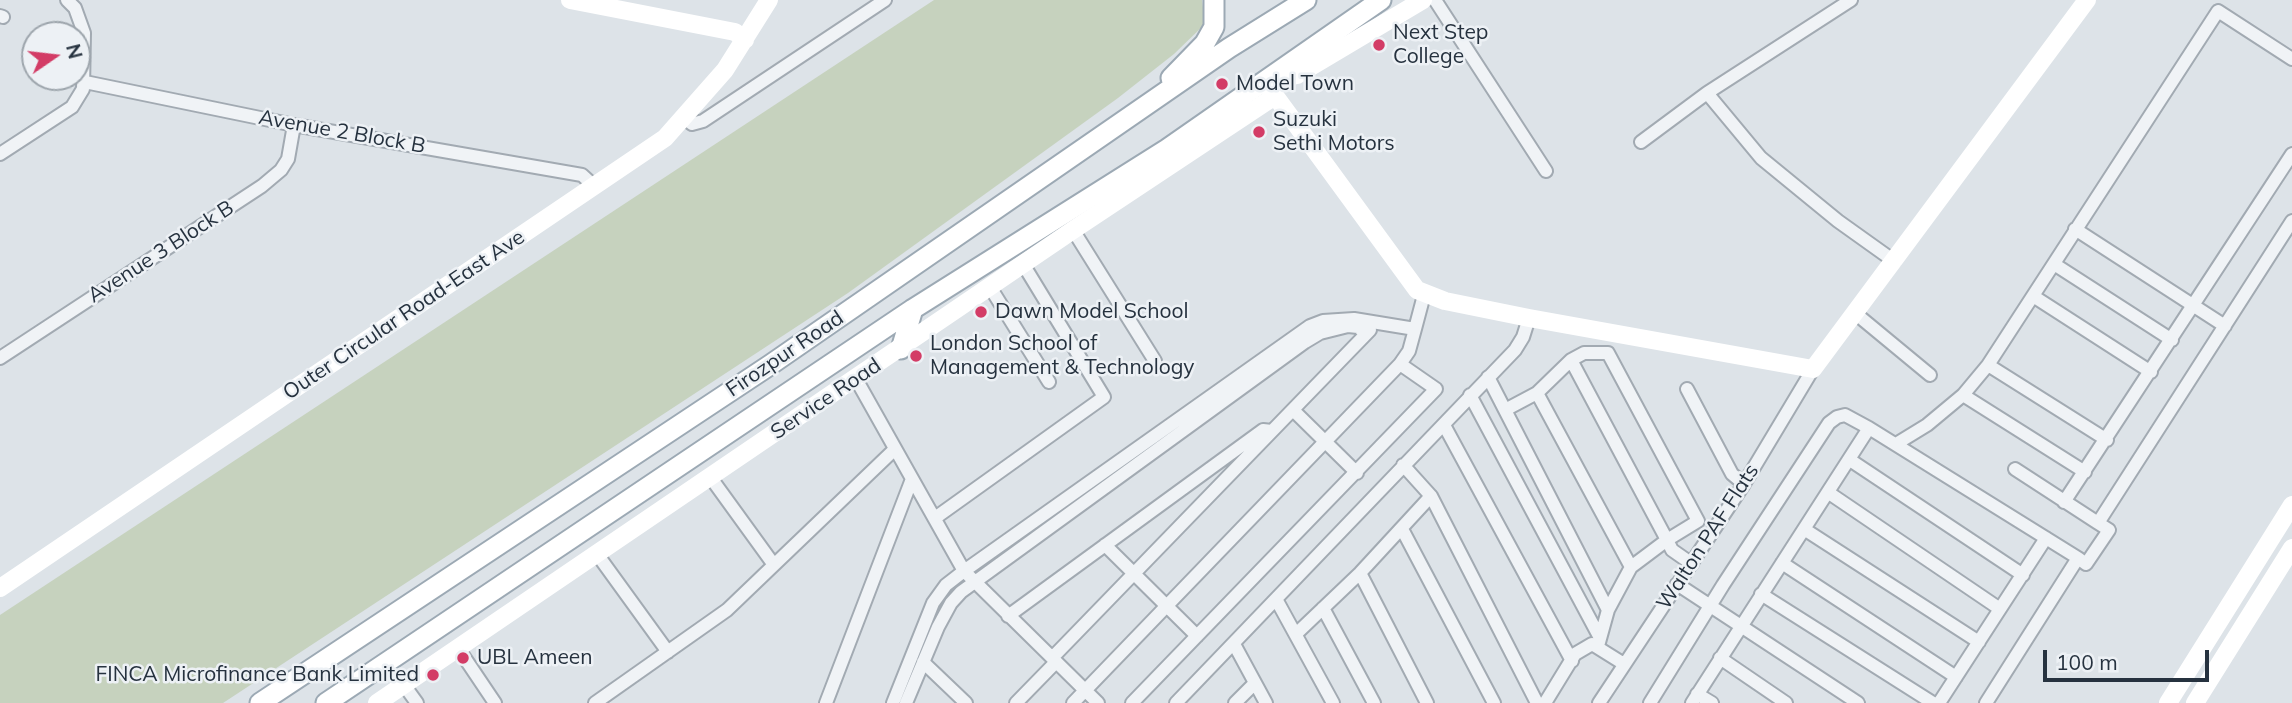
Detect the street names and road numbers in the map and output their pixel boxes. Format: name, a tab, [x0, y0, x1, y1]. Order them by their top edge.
street label: Avenue 2 Block B	[257, 105, 427, 159]
street label: Avenue 3 Block B	[83, 195, 239, 309]
street label: Outer Circular Road-East Ave	[278, 225, 530, 405]
street label: Firozpur Road	[721, 305, 849, 403]
street label: Service Road	[766, 353, 886, 445]
street label: Walton PAF Flats	[1651, 459, 1765, 615]

